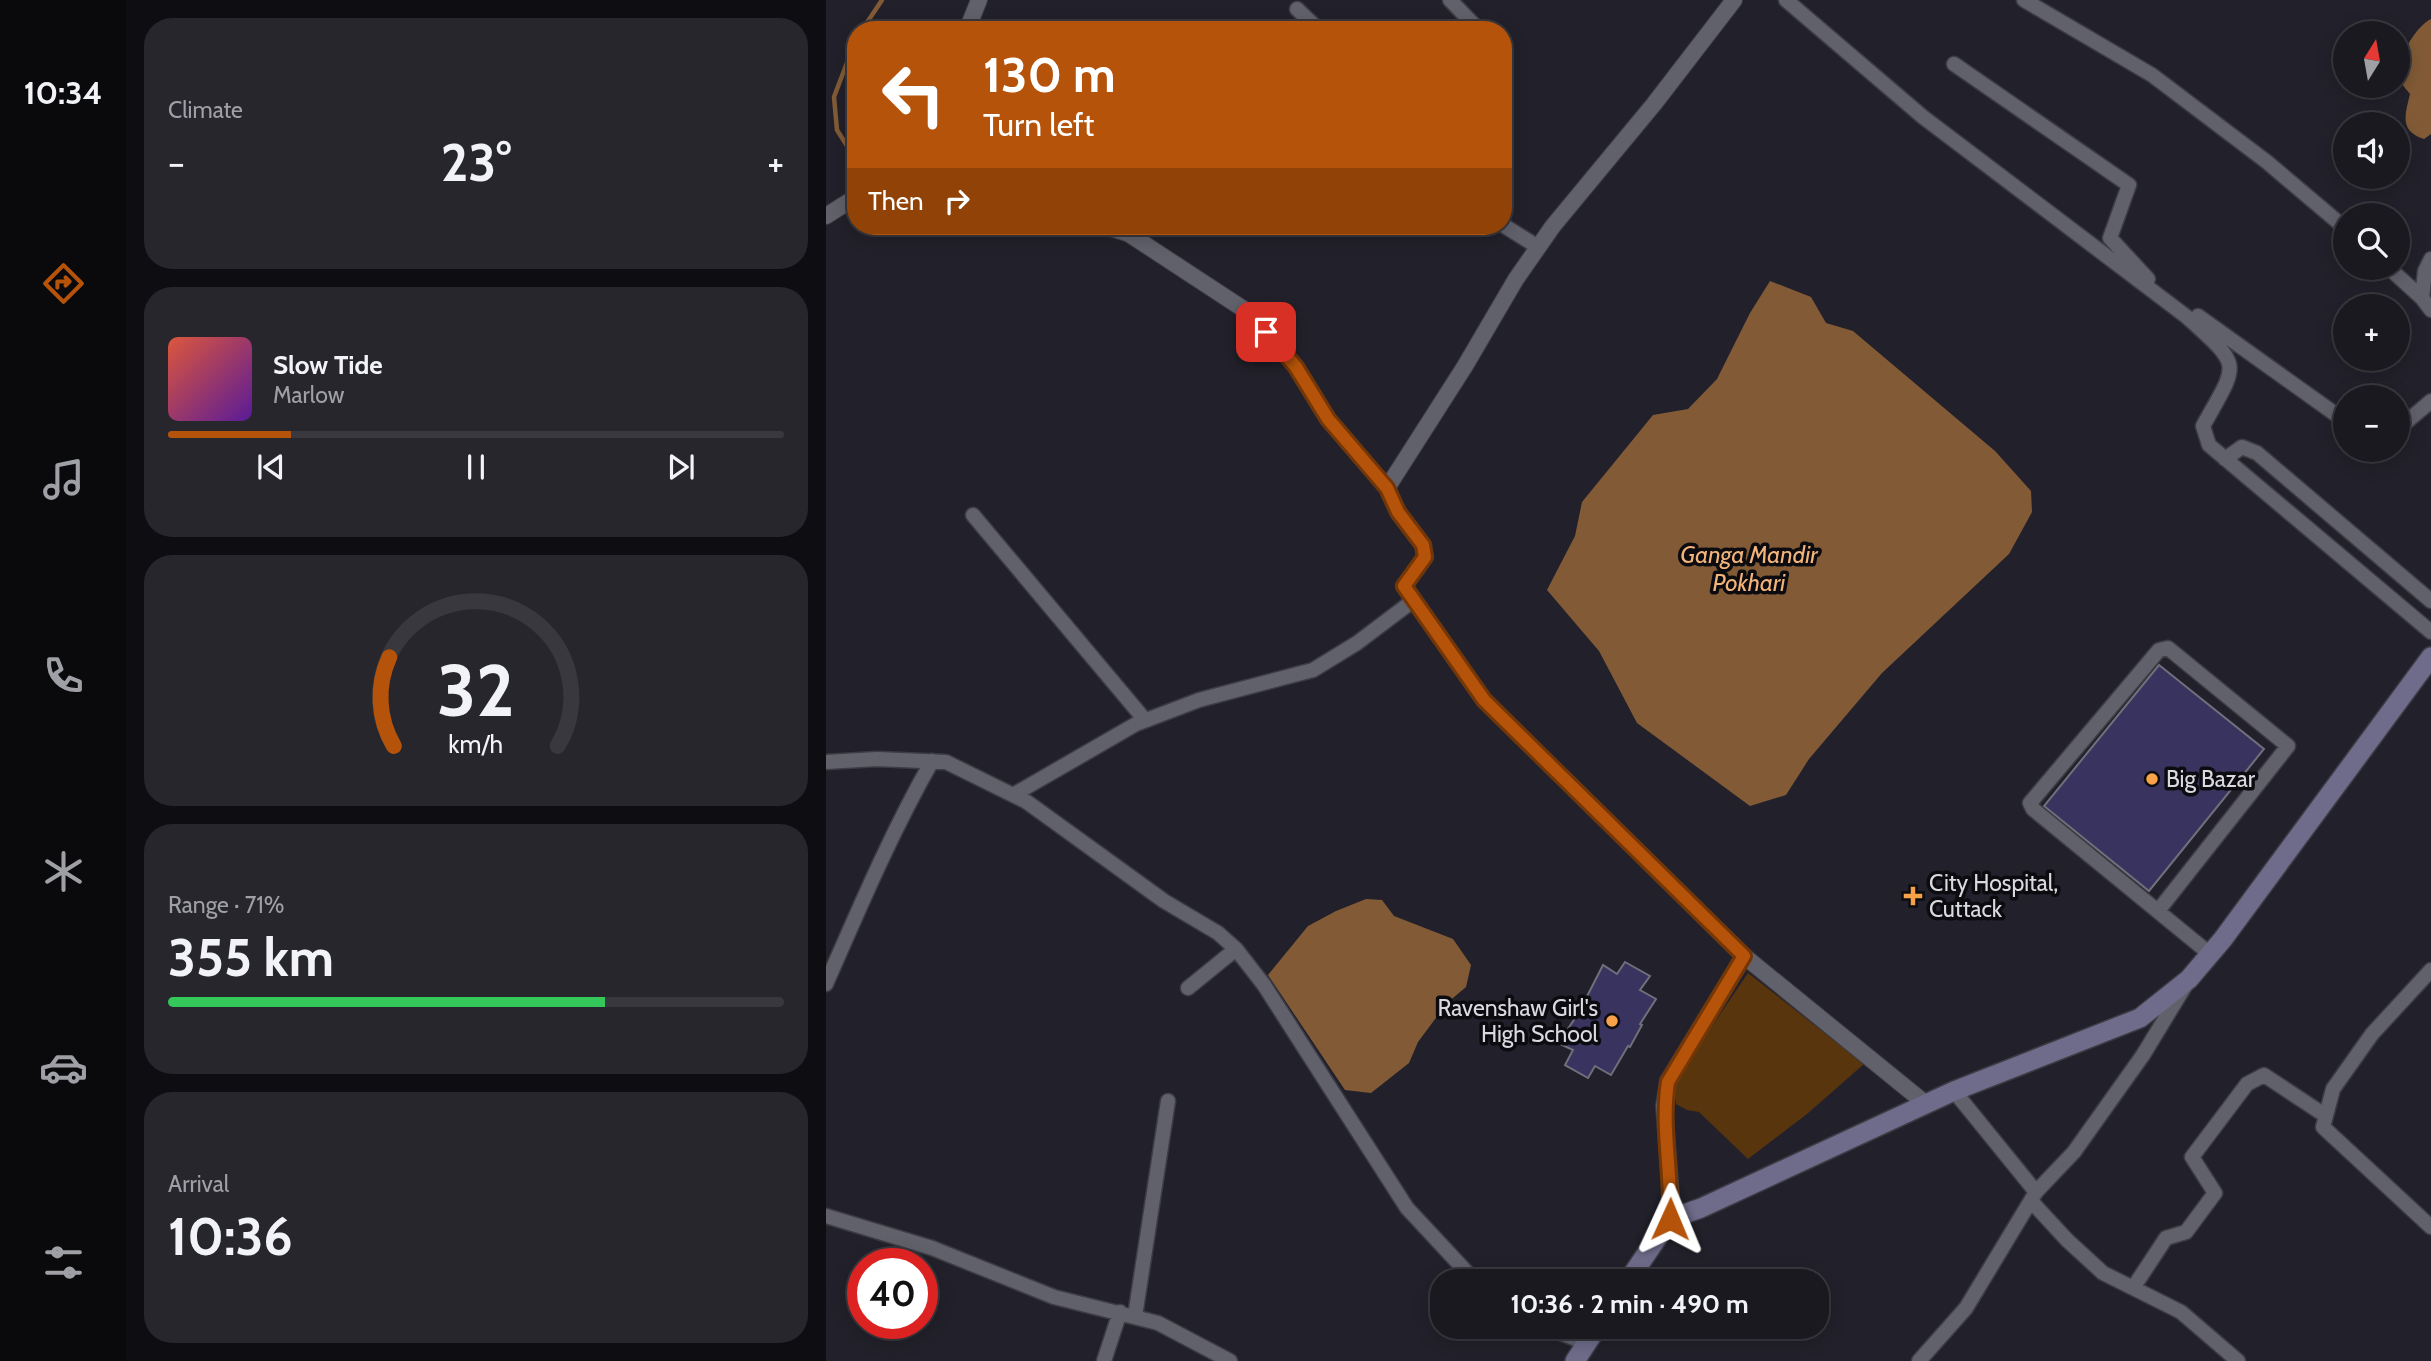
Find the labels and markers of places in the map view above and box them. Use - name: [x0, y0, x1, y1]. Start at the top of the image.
- pin: [1236, 302, 1296, 362]
- place label: Big Bazar: [2166, 765, 2256, 793]
- marker: Big Bazar: [2144, 771, 2160, 787]
- place label: City Hospital, Cuttack: [1929, 869, 2058, 923]
- marker: City Hospital, Cuttack: [1903, 886, 1923, 906]
- place label: Ravenshaw Girl's High School: [1437, 994, 1599, 1048]
- marker: Ravenshaw Girl's High School: [1604, 1013, 1620, 1029]

